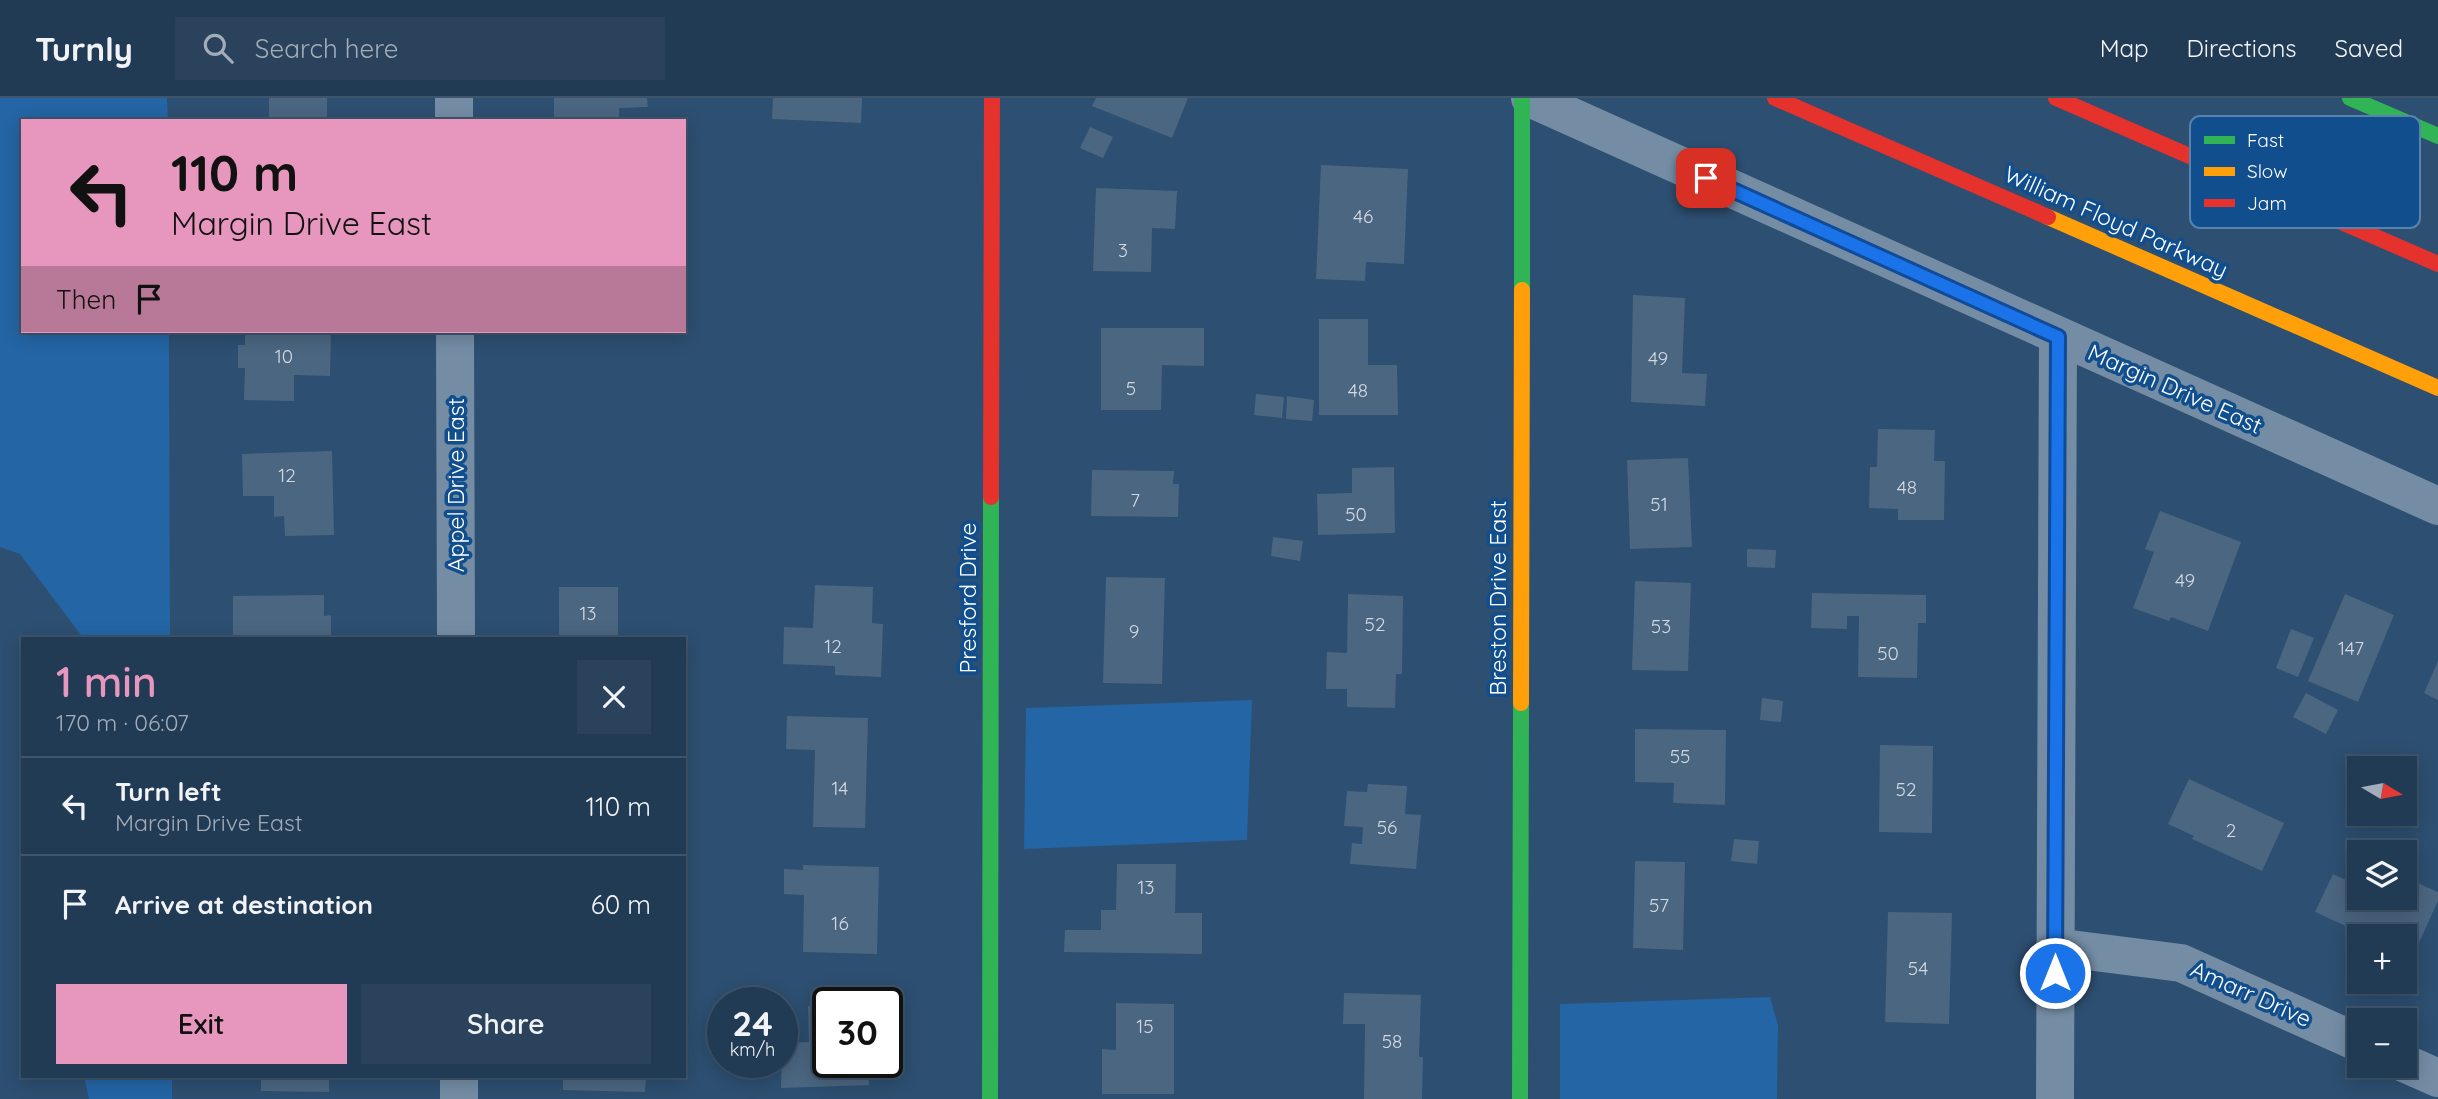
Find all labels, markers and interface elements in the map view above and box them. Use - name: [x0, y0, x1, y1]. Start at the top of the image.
- search box: [175, 17, 665, 80]
- text: Turnly: [35, 28, 133, 69]
- icon: search: [199, 29, 237, 67]
- text: Search here: [255, 32, 398, 65]
- text: Map: [2100, 33, 2149, 63]
- text: Directions: [2187, 33, 2297, 63]
- text: Saved: [2335, 33, 2403, 63]
- legend: [2190, 116, 2420, 228]
- text: Fast: [2247, 128, 2284, 152]
- text: 110 m: [171, 142, 298, 203]
- icon: left: [56, 147, 147, 238]
- pin: [1676, 148, 1736, 208]
- icon: arrive: [1687, 159, 1725, 197]
- street label: William Floyd Parkway: [2000, 159, 2233, 284]
- text: Slow: [2247, 159, 2288, 183]
- text: Jam: [2247, 191, 2287, 215]
- text: Margin Drive East: [171, 203, 432, 243]
- house number: 46: [1353, 204, 1373, 228]
- house number: 3: [1118, 238, 1128, 262]
- icon: arrive: [130, 280, 168, 318]
- text: Then: [56, 283, 116, 316]
- street label: Margin Drive East: [2084, 337, 2267, 440]
- house number: 10: [275, 344, 293, 368]
- house number: 49: [1648, 346, 1668, 370]
- house number: 5: [1126, 376, 1136, 400]
- house number: 48: [1348, 378, 1368, 402]
- street label: Appel Drive East: [441, 398, 470, 572]
- house number: 12: [278, 463, 296, 487]
- house number: 48: [1897, 475, 1917, 499]
- house number: 7: [1130, 488, 1140, 512]
- house number: 51: [1650, 492, 1668, 516]
- street label: Breston Drive East: [1483, 500, 1512, 696]
- house number: 50: [1345, 502, 1367, 526]
- street label: Presford Drive: [953, 522, 982, 674]
- house number: 49: [2175, 568, 2195, 592]
- house number: 13: [580, 601, 597, 625]
- house number: 52: [1365, 612, 1385, 636]
- house number: 53: [1651, 614, 1671, 638]
- house number: 9: [1129, 619, 1139, 643]
- house number: 12: [824, 634, 842, 658]
- house number: 147: [2338, 636, 2364, 660]
- house number: 50: [1877, 641, 1899, 665]
- text: 1 min: [56, 655, 157, 708]
- button: close: [577, 660, 651, 734]
- text: 170 m · 06:07: [56, 708, 189, 737]
- house number: 55: [1670, 744, 1690, 768]
- north arrow: [2347, 756, 2417, 826]
- map controls: [2347, 756, 2417, 1078]
- text: Turn left: [115, 775, 222, 808]
- house number: 14: [832, 776, 848, 800]
- house number: 52: [1896, 777, 1916, 801]
- icon: left: [56, 787, 94, 825]
- text: 110 m: [585, 790, 651, 823]
- text: Margin Drive East: [115, 808, 303, 837]
- house number: 56: [1377, 815, 1397, 839]
- house number: 2: [2226, 818, 2236, 842]
- button: layers: [2347, 840, 2417, 910]
- house number: 13: [1138, 875, 1155, 899]
- icon: arrive: [56, 885, 94, 923]
- text: Arrive at destination: [115, 888, 373, 921]
- text: 60 m: [591, 888, 651, 921]
- house number: 57: [1649, 893, 1669, 917]
- house number: 16: [831, 911, 849, 935]
- button: +: [2347, 924, 2417, 994]
- position arrow: [2018, 936, 2092, 1010]
- street label: Amarr Drive: [2186, 954, 2316, 1033]
- house number: 54: [1908, 956, 1928, 980]
- button: Exit: [56, 984, 347, 1064]
- button: Share: [361, 984, 651, 1064]
- speed limit sign: 30: [812, 987, 903, 1078]
- text: 24: [732, 1001, 773, 1045]
- button: −: [2347, 1008, 2417, 1078]
- house number: 15: [1136, 1014, 1154, 1038]
- house number: 58: [1382, 1029, 1402, 1053]
- text: km/h: [730, 1038, 775, 1061]

